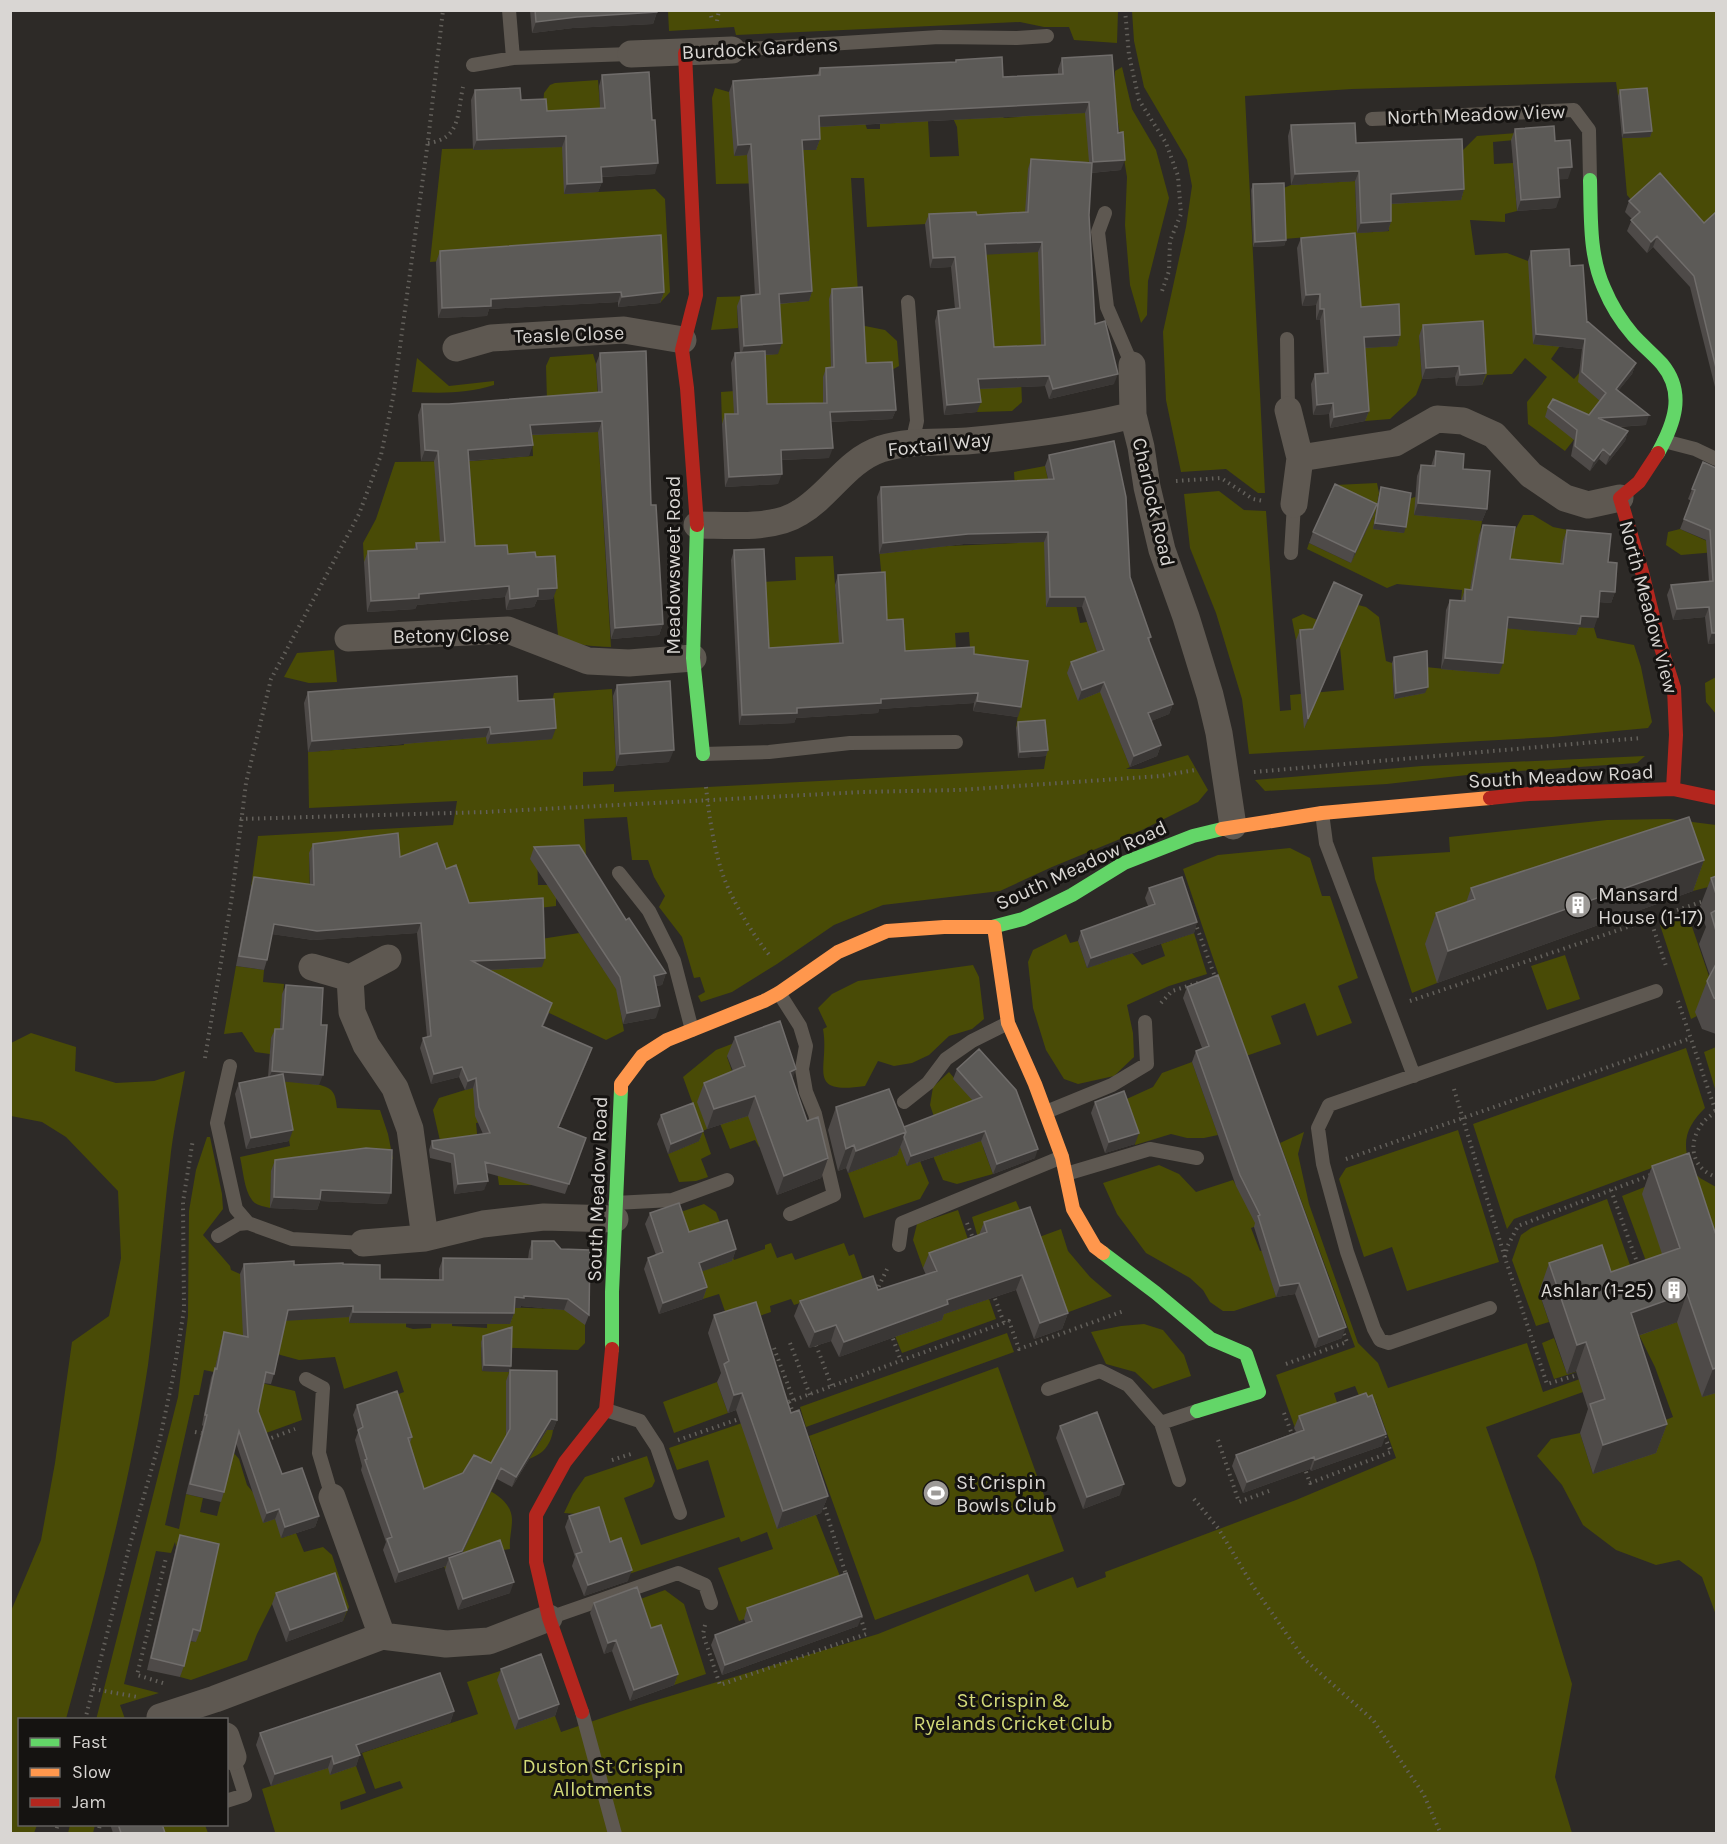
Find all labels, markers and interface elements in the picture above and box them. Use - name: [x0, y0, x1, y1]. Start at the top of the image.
- street label: Burdock Gardens: [681, 33, 839, 64]
- street label: North Meadow View: [1386, 100, 1566, 129]
- street label: Teasle Close: [513, 321, 625, 348]
- street label: Foxtail Way: [886, 428, 992, 461]
- street label: Charlock Road: [1128, 435, 1180, 569]
- street label: Meadowsweet Road: [662, 475, 685, 655]
- street label: North Meadow View: [1614, 518, 1683, 697]
- street label: Betony Close: [392, 623, 510, 648]
- street label: South Meadow Road: [1468, 760, 1654, 793]
- street label: South Meadow Road: [992, 816, 1170, 915]
- place label: Mansard House (1-17): [1598, 883, 1704, 929]
- building icon: Mansard House (1-17): [1563, 890, 1593, 920]
- street label: South Meadow Road: [583, 1096, 612, 1282]
- building icon: Ashlar (1-25): [1659, 1275, 1689, 1305]
- place label: Ashlar (1-25): [1541, 1279, 1654, 1302]
- place label: St Crispin Bowls Club: [956, 1471, 1057, 1517]
- sports icon: St Crispin Bowls Club: [921, 1478, 951, 1508]
- park label: St Crispin & Ryelands Cricket Club: [913, 1689, 1113, 1735]
- legend: [18, 1718, 228, 1826]
- text: Fast: [72, 1731, 107, 1753]
- park label: Duston St Crispin Allotments: [522, 1755, 684, 1801]
- text: Slow: [72, 1761, 111, 1783]
- text: Jam: [72, 1791, 106, 1813]

